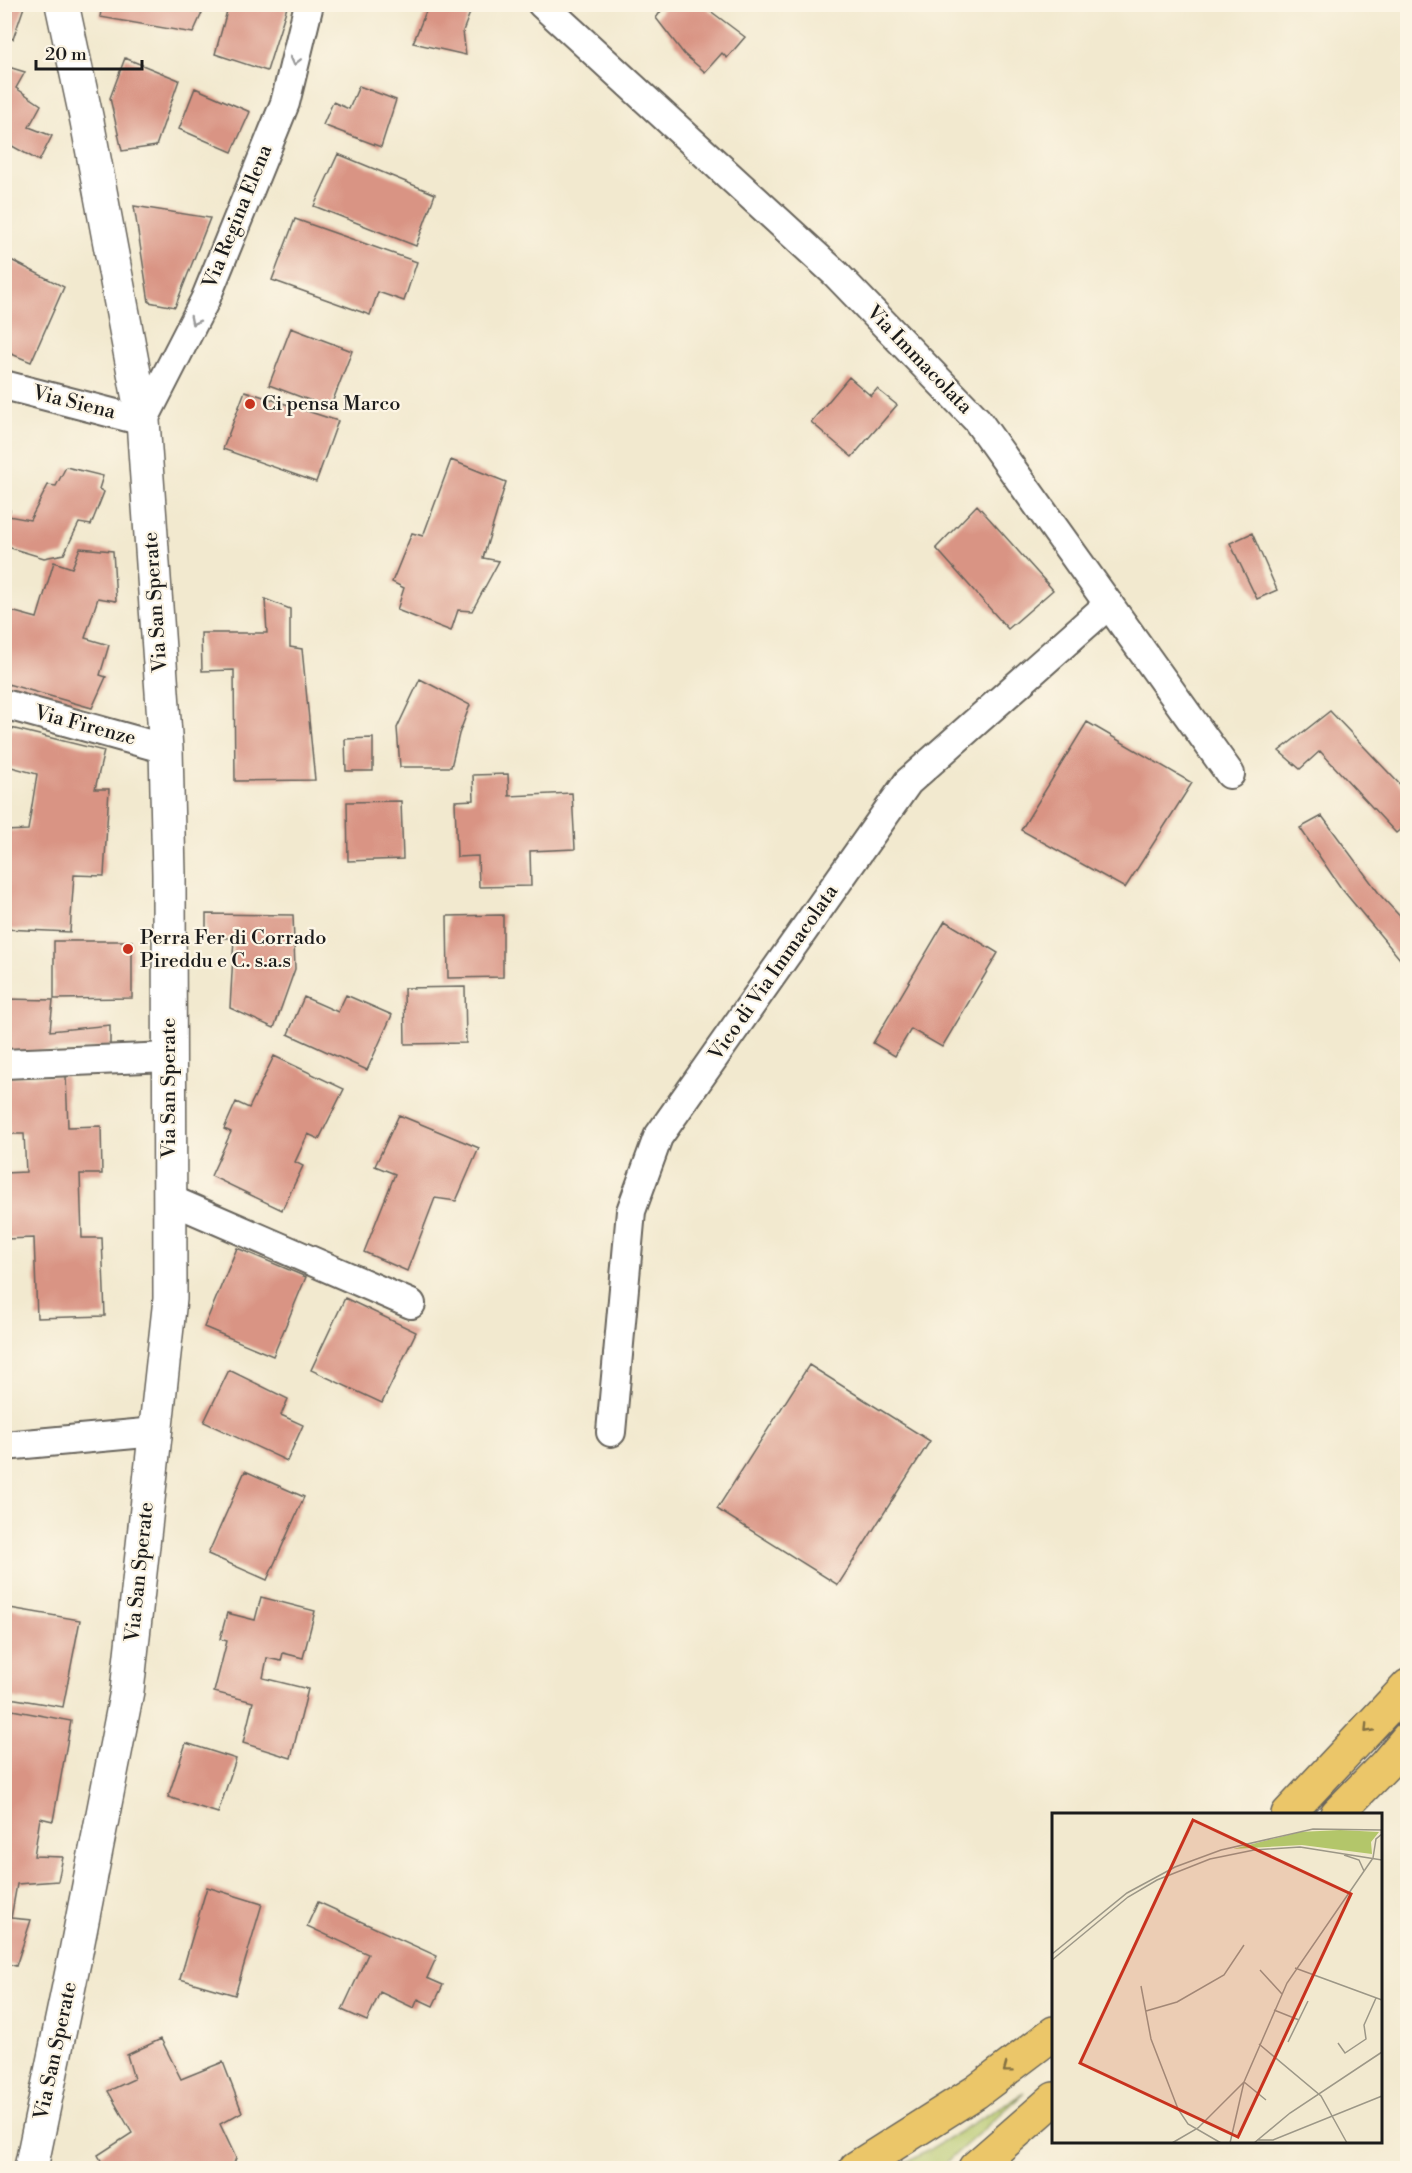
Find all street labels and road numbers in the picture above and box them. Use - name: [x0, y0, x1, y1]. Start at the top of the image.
- street label: Via Regina Elena: [197, 141, 279, 293]
- street label: Via Immacolata: [860, 300, 978, 420]
- street label: Via Siena: [29, 380, 119, 426]
- street label: Via San Sperate: [139, 531, 173, 674]
- street label: Via Firenze: [31, 700, 138, 751]
- street label: Vico di Via Immacolata: [703, 880, 845, 1067]
- street label: Via San Sperate: [157, 1018, 182, 1159]
- street label: Via San Sperate: [120, 1501, 160, 1644]
- street label: Via San Sperate: [29, 1980, 83, 2123]

